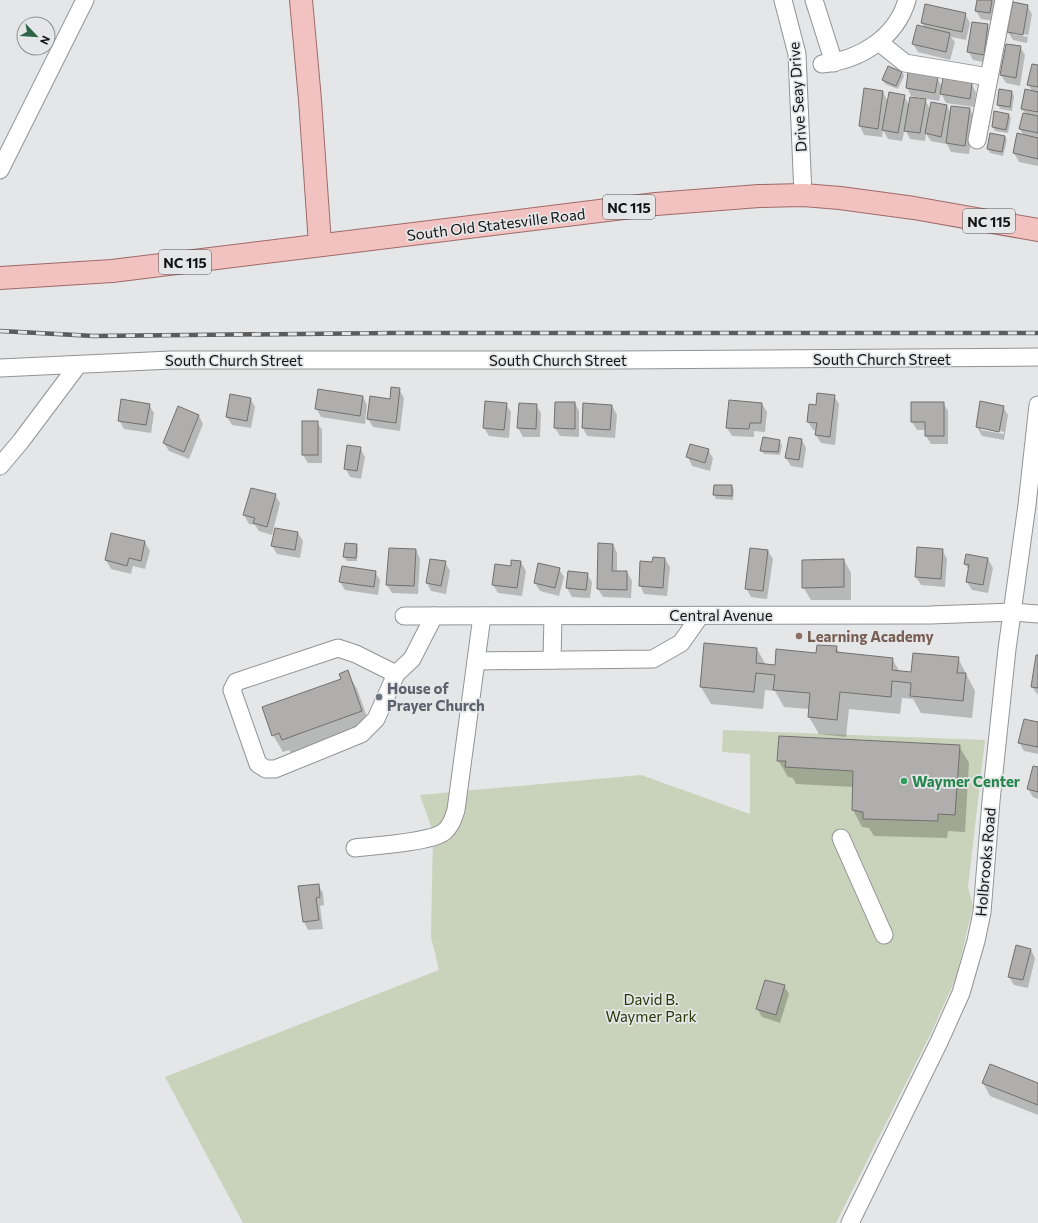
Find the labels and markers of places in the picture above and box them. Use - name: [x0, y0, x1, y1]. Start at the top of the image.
- place label: Learning Academy: [807, 627, 934, 645]
- marker: Learning Academy: [794, 631, 804, 641]
- place label: House of Prayer Church: [387, 679, 485, 714]
- marker: House of Prayer Church: [374, 692, 384, 702]
- place label: Waymer Center: [912, 772, 1020, 790]
- marker: Waymer Center: [899, 776, 909, 786]

